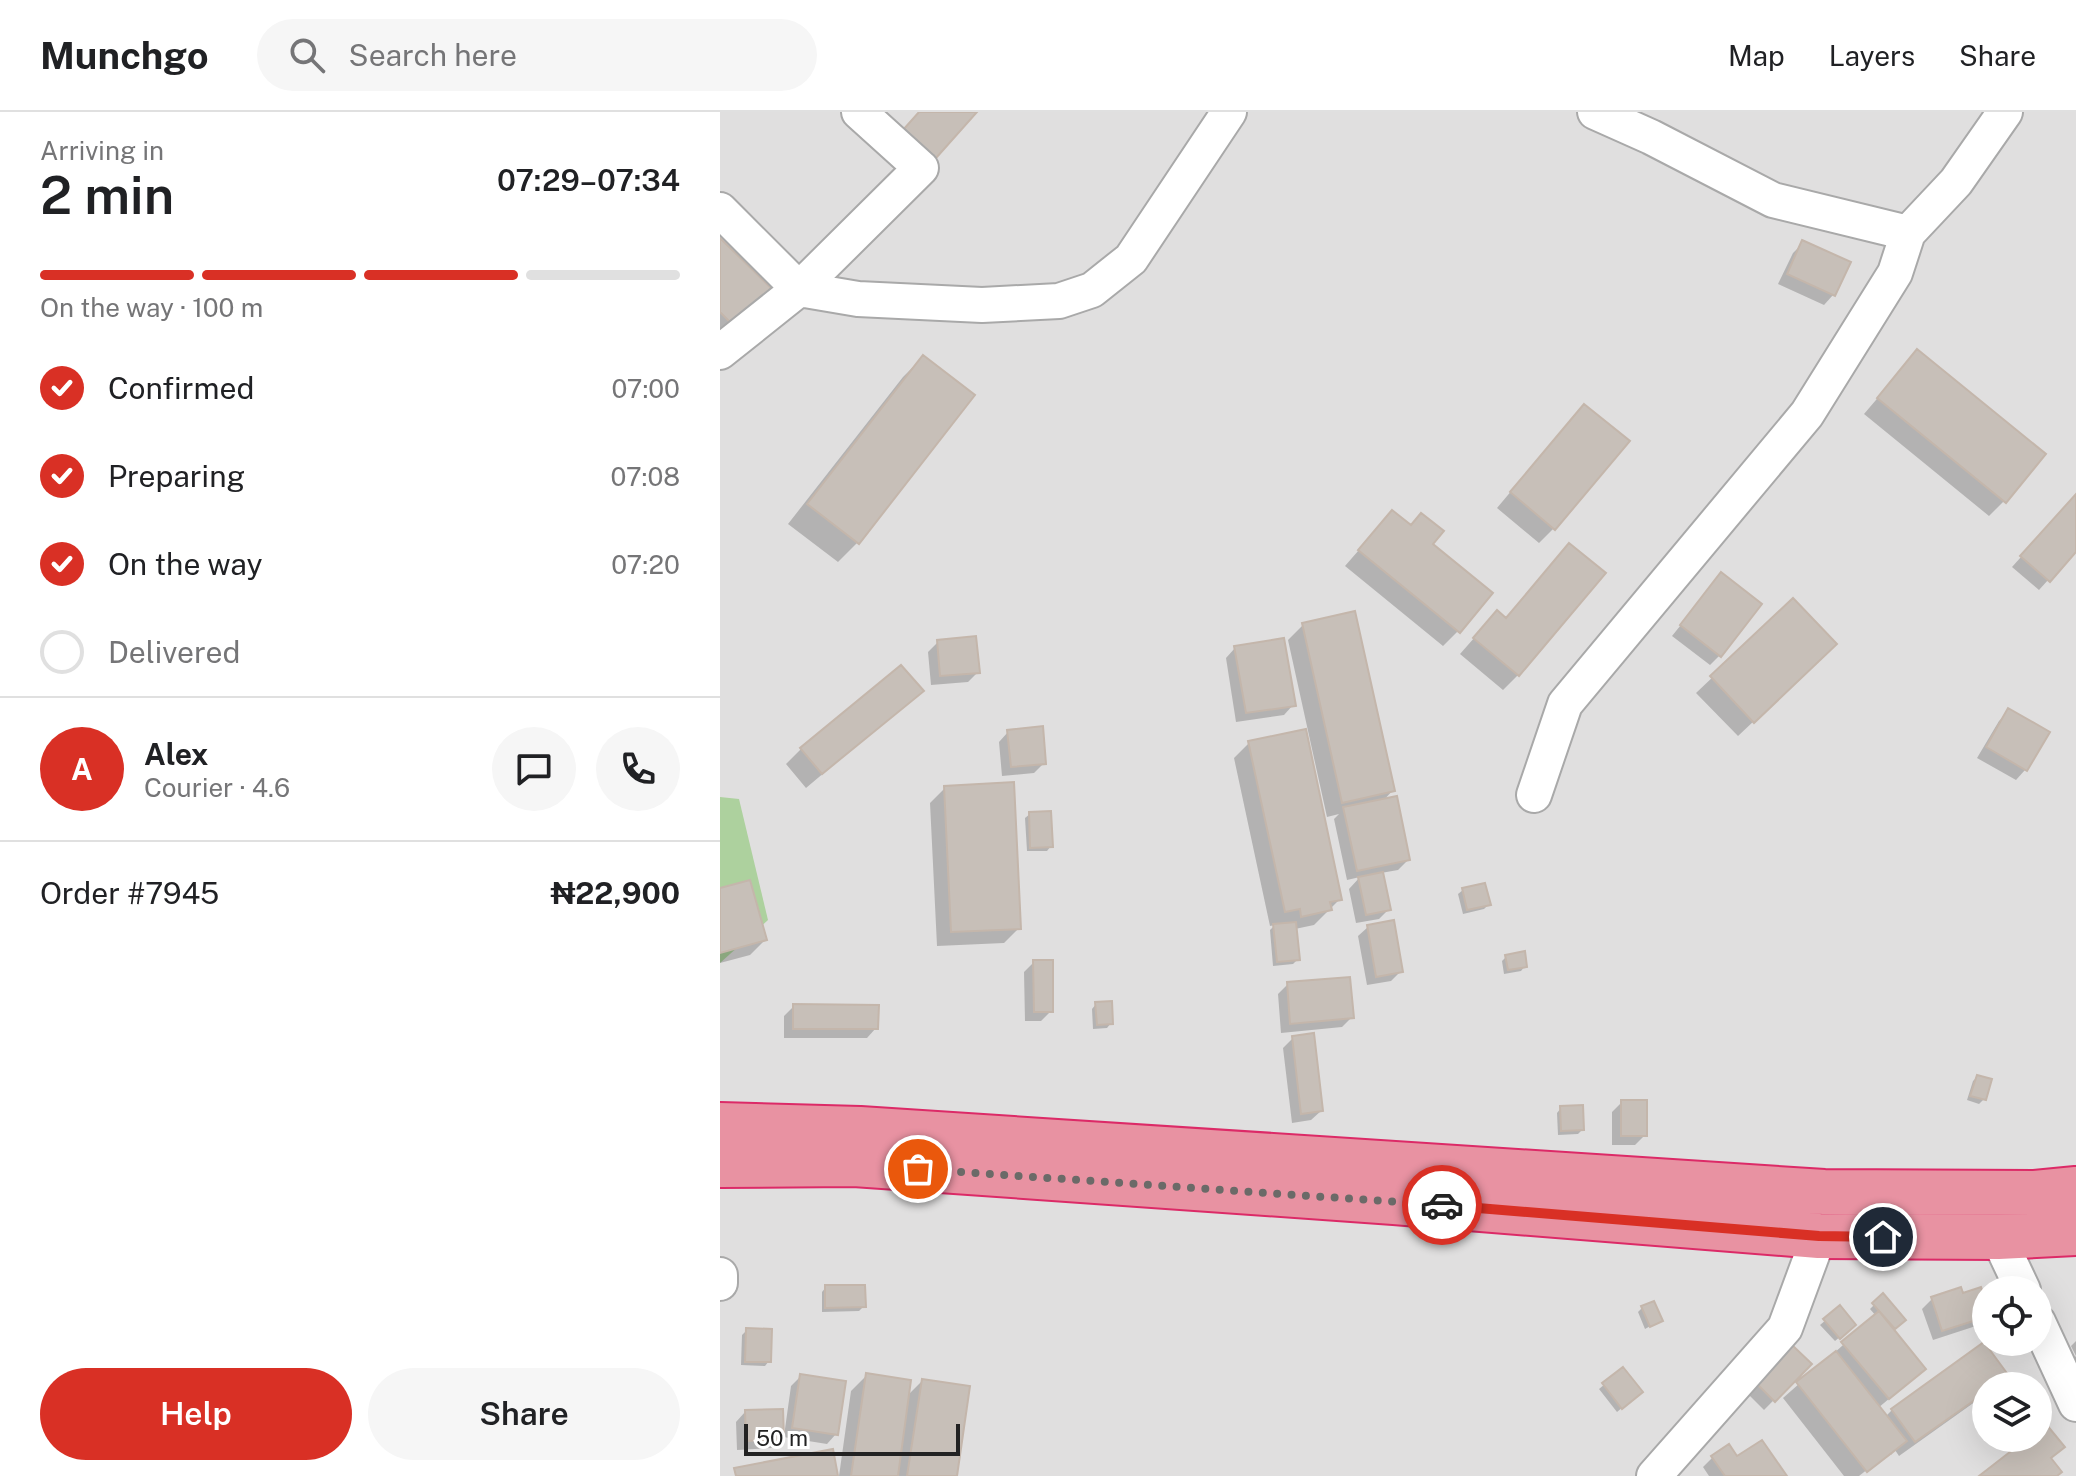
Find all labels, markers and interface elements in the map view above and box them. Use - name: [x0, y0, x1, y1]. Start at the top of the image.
- search box: [257, 19, 817, 91]
- text: Munchgo: [40, 33, 209, 78]
- icon: search: [285, 33, 329, 77]
- text: Search here: [349, 37, 517, 73]
- text: Map: [1728, 39, 1785, 72]
- text: Layers: [1829, 39, 1915, 72]
- text: Share: [1959, 39, 2036, 72]
- text: Arriving in: [40, 135, 164, 166]
- text: 07:29–07:34: [497, 162, 680, 198]
- text: 2 min: [40, 165, 174, 226]
- text: On the way · 100 m: [40, 292, 263, 323]
- icon: check: [40, 366, 84, 410]
- text: Confirmed: [108, 370, 254, 406]
- text: 07:00: [611, 373, 680, 404]
- icon: check: [40, 454, 84, 498]
- text: Preparing: [108, 458, 245, 494]
- text: 07:08: [611, 461, 680, 492]
- icon: check: [40, 542, 84, 586]
- text: On the way: [108, 546, 262, 582]
- text: 07:20: [611, 549, 680, 580]
- text: Delivered: [108, 634, 240, 670]
- button: chat: [492, 727, 576, 811]
- button: phone: [596, 727, 680, 811]
- text: Alex: [144, 736, 208, 772]
- text: A: [71, 751, 93, 787]
- text: Courier · 4.6: [144, 772, 290, 803]
- text: Order #7945: [40, 875, 219, 911]
- text: ₦22,900: [550, 875, 680, 911]
- pin: [884, 1135, 952, 1203]
- icon: bag: [896, 1147, 940, 1191]
- courier: [1402, 1165, 1482, 1245]
- icon: car: [1420, 1183, 1464, 1227]
- pin: [1849, 1203, 1917, 1271]
- icon: home: [1861, 1215, 1905, 1259]
- map controls: [1972, 1276, 2052, 1452]
- button: locate: [1972, 1276, 2052, 1356]
- button: Help: [40, 1368, 352, 1460]
- button: Share: [368, 1368, 680, 1460]
- button: layers: [1972, 1372, 2052, 1452]
- scale bar: [744, 1420, 960, 1456]
- text: 50 m: [756, 1425, 808, 1451]

